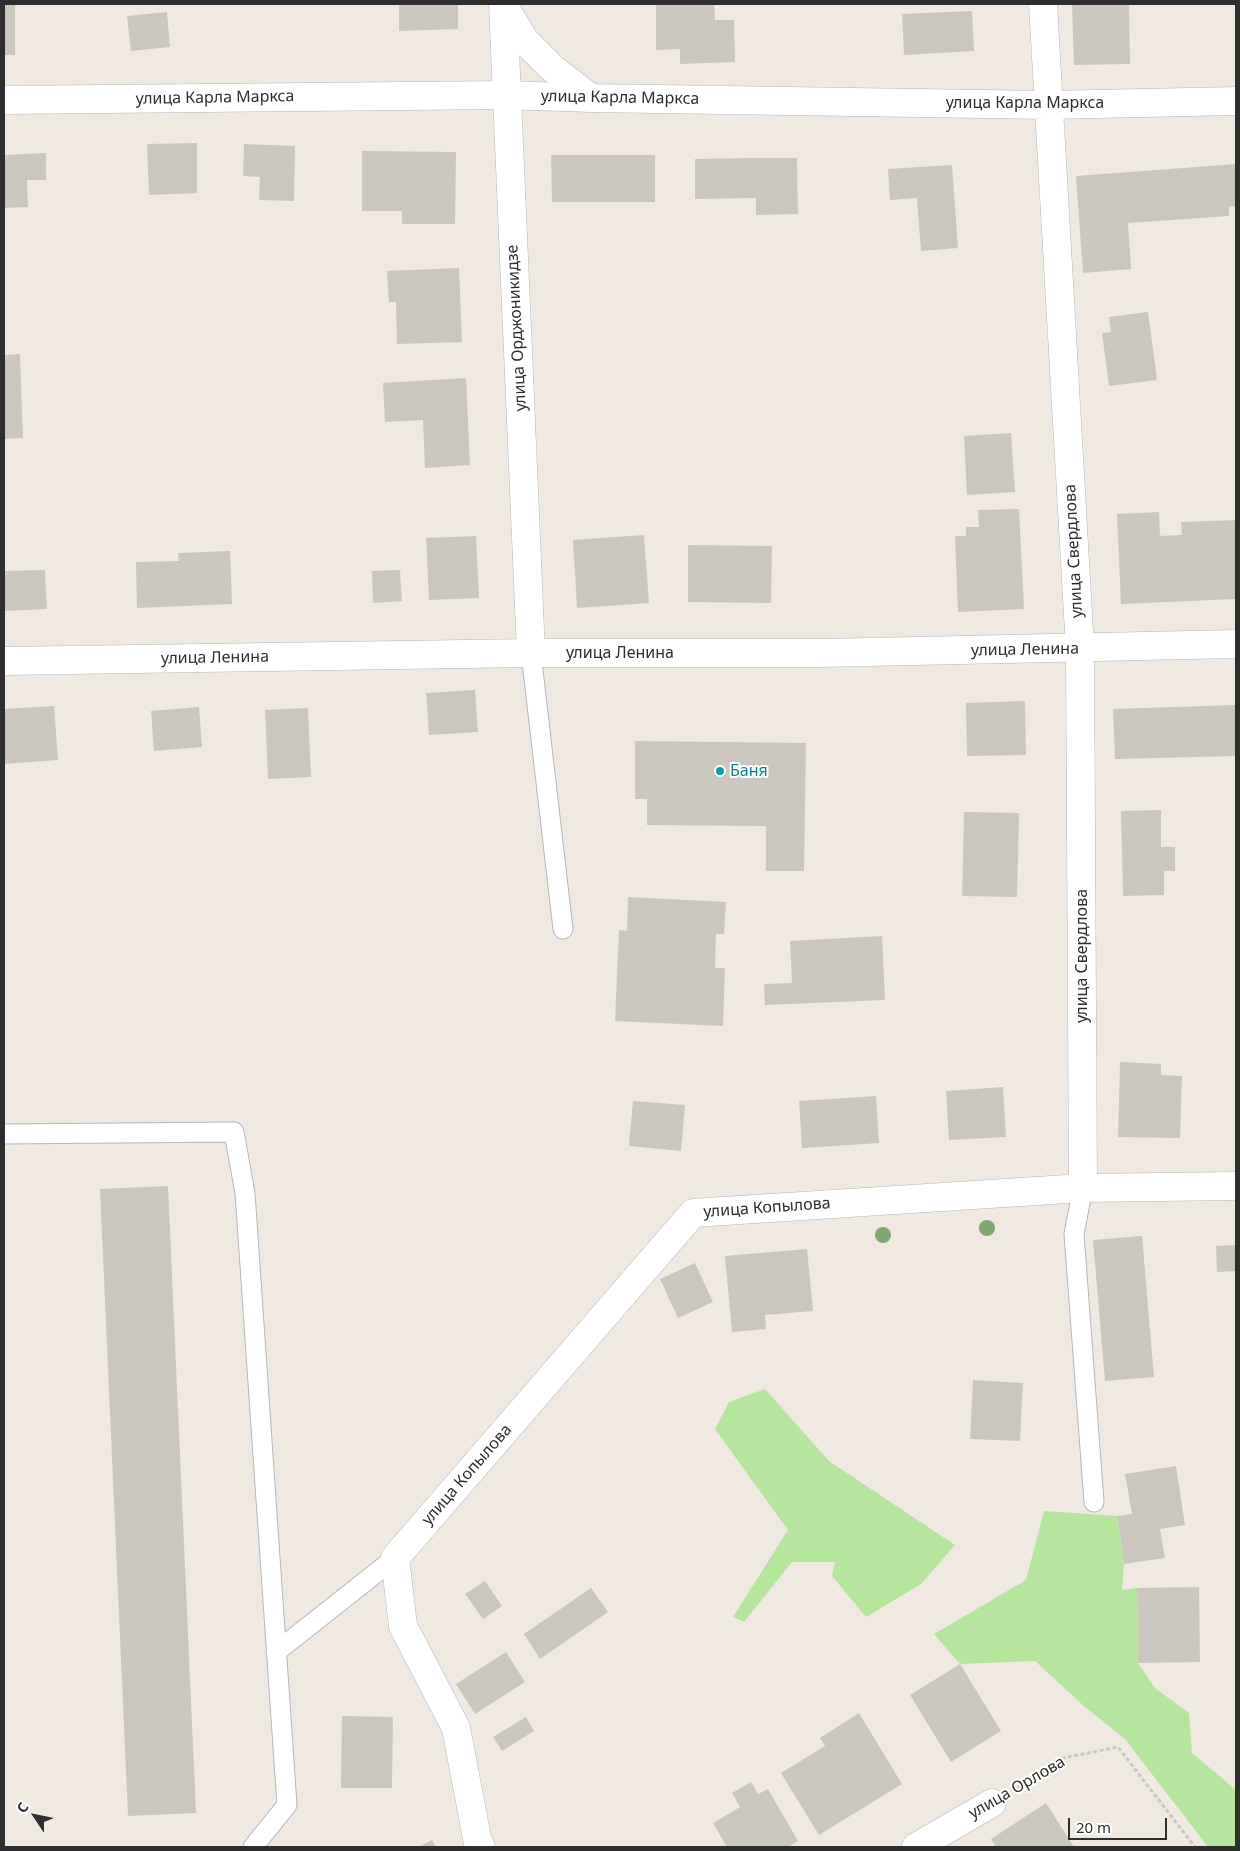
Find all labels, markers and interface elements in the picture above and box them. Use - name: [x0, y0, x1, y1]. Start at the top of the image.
- street label: улица Карла Маркса: [136, 87, 294, 109]
- street label: улица Карла Маркса: [541, 87, 699, 109]
- street label: улица Карла Маркса: [946, 93, 1104, 113]
- street label: улица Орджоникидзе: [503, 244, 531, 412]
- street label: улица Свердлова: [1061, 484, 1087, 618]
- street label: улица Ленина: [971, 639, 1079, 661]
- street label: улица Ленина: [566, 643, 674, 663]
- street label: улица Ленина: [161, 647, 269, 669]
- place label: Баня: [730, 761, 768, 781]
- marker: Баня: [714, 765, 726, 777]
- street label: улица Свердлова: [1072, 889, 1092, 1023]
- street label: улица Копылова: [703, 1194, 831, 1222]
- street label: улица Копылова: [418, 1421, 516, 1529]
- street label: улица Орлова: [965, 1753, 1069, 1823]
- north arrow: [10, 1791, 60, 1841]
- text: С: [12, 1798, 33, 1816]
- scale bar: [1070, 1808, 1169, 1840]
- text: 20 m: [1076, 1817, 1111, 1837]

